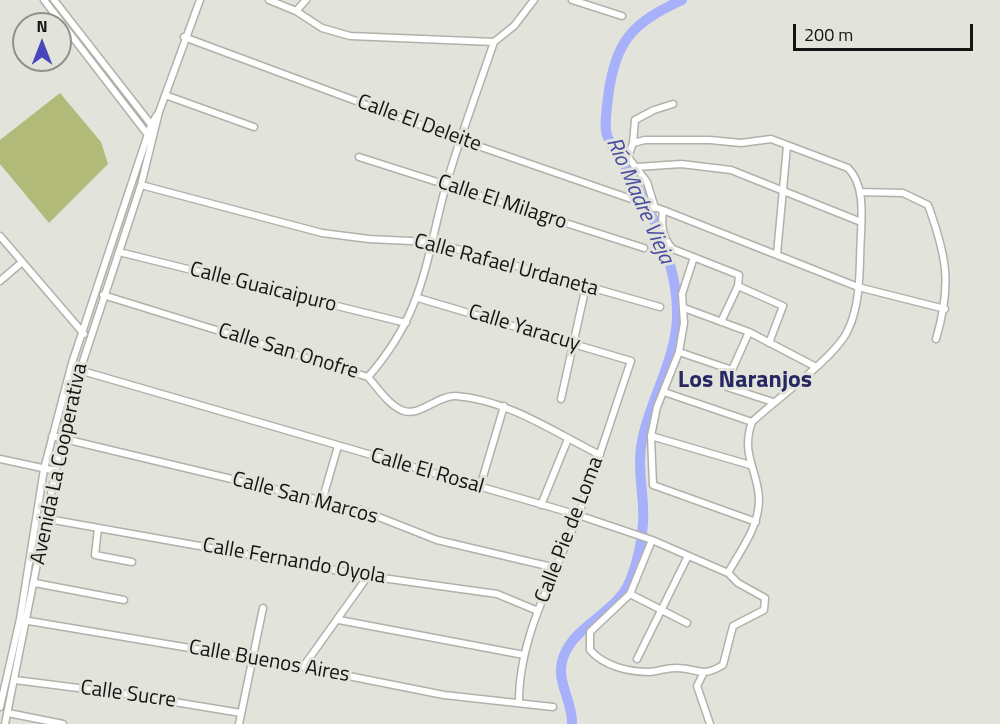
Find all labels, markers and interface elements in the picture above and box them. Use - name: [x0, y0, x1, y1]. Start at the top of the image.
- north arrow: [12, 12, 72, 72]
- scale bar: [796, 12, 976, 50]
- text: N: [36, 14, 48, 38]
- text: 200 m: [804, 21, 853, 48]
- street label: Calle El Deleite: [354, 90, 484, 158]
- water label: Río Madre Vieja: [599, 134, 679, 268]
- street label: Calle El Milagro: [434, 170, 570, 236]
- street label: Calle Rafael Urdaneta: [411, 229, 601, 303]
- street label: Calle Guaicaipuro: [187, 258, 339, 318]
- street label: Calle Yaracuy: [465, 300, 583, 358]
- street label: Calle San Onofre: [215, 319, 361, 385]
- street label: Avenida La Cooperativa: [26, 361, 94, 567]
- district label: Los Naranjos: [678, 367, 812, 395]
- street label: Calle El Rosal: [367, 444, 487, 500]
- street label: Calle Pie de Loma: [531, 453, 609, 607]
- street label: Calle San Marcos: [229, 467, 381, 531]
- street label: Calle Fernando Oyola: [200, 533, 388, 591]
- street label: Calle Buenos Aires: [187, 635, 351, 689]
- street label: Calle Sucre: [79, 676, 177, 714]

